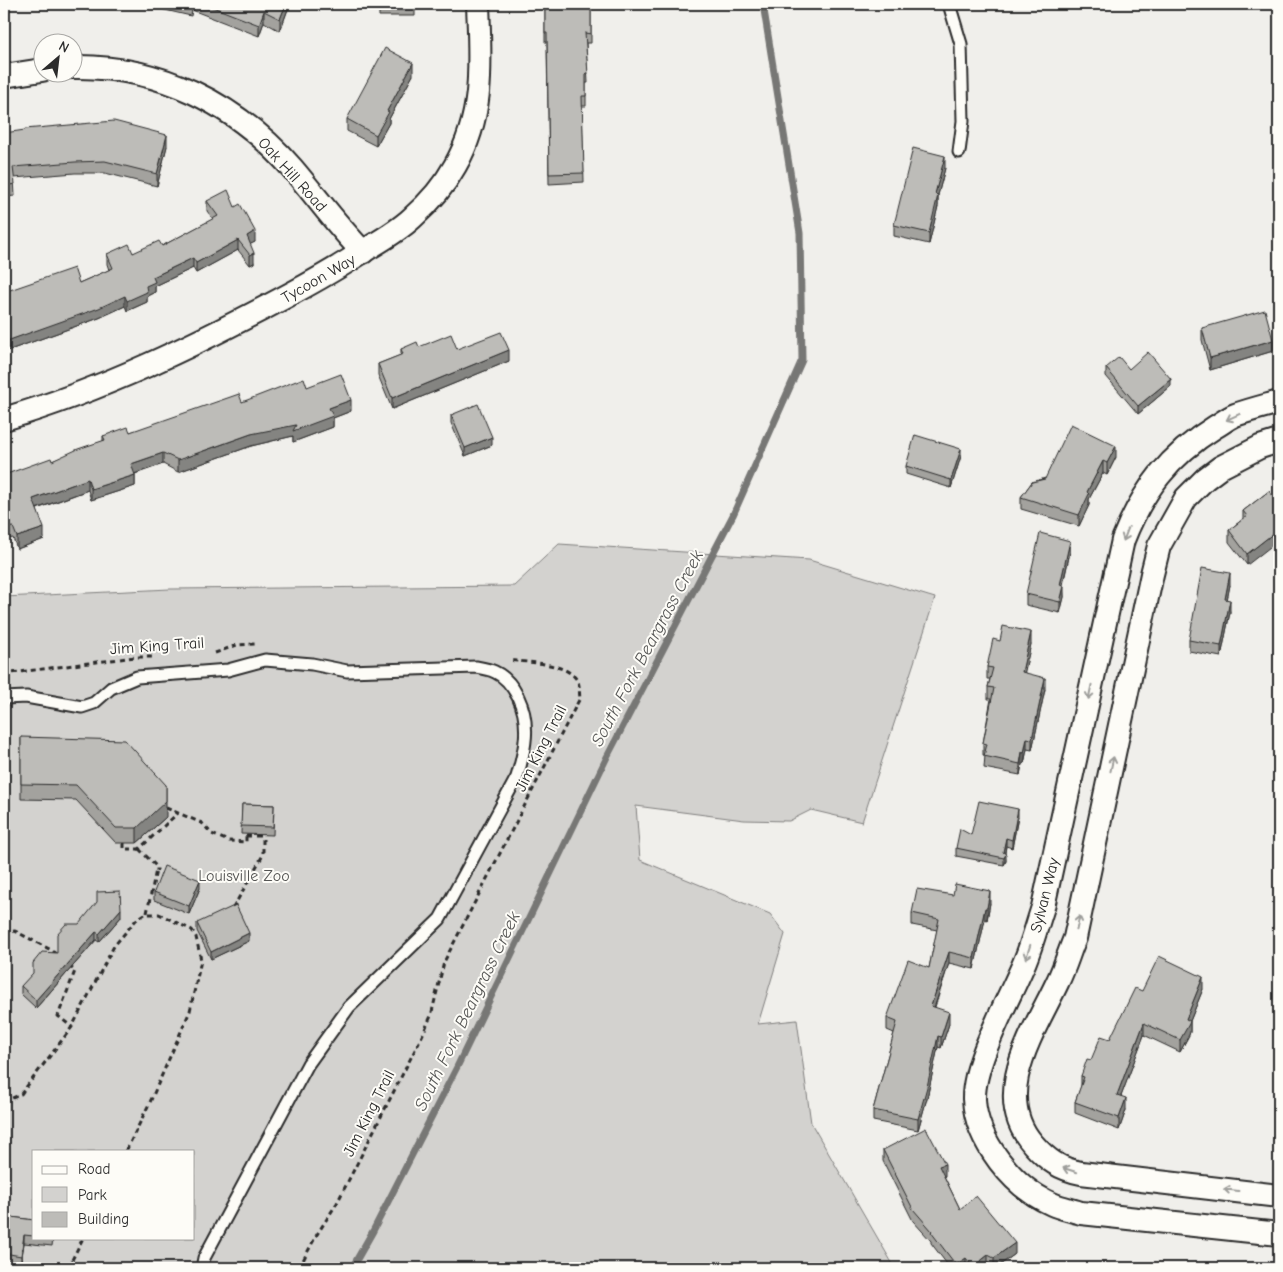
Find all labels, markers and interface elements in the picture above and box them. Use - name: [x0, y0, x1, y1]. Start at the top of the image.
- north arrow: [32, 32, 82, 82]
- text: N: [56, 37, 72, 57]
- street label: Oak Hill Road: [254, 134, 330, 216]
- street label: Tycoon Way: [278, 250, 359, 307]
- one-way arrow: [1226, 413, 1241, 422]
- one-way arrow: [1121, 525, 1130, 541]
- water label: South Fork Beargrass Creek: [587, 547, 708, 750]
- street label: Jim King Trail: [109, 634, 205, 658]
- one-way arrow: [1085, 684, 1094, 700]
- street label: Jim King Trail: [511, 702, 570, 795]
- one-way arrow: [1108, 756, 1117, 772]
- street label: Sylvan Way: [1027, 855, 1063, 935]
- park label: Louisville Zoo: [198, 867, 290, 885]
- water label: South Fork Beargrass Creek: [410, 908, 525, 1114]
- one-way arrow: [1074, 915, 1083, 931]
- one-way arrow: [1023, 944, 1032, 959]
- street label: Jim King Trail: [339, 1067, 398, 1160]
- legend: [32, 1150, 195, 1240]
- text: Road: [78, 1160, 110, 1178]
- one-way arrow: [1062, 1165, 1078, 1175]
- one-way arrow: [1223, 1185, 1239, 1195]
- text: Park: [78, 1186, 107, 1204]
- text: Building: [78, 1210, 129, 1228]

